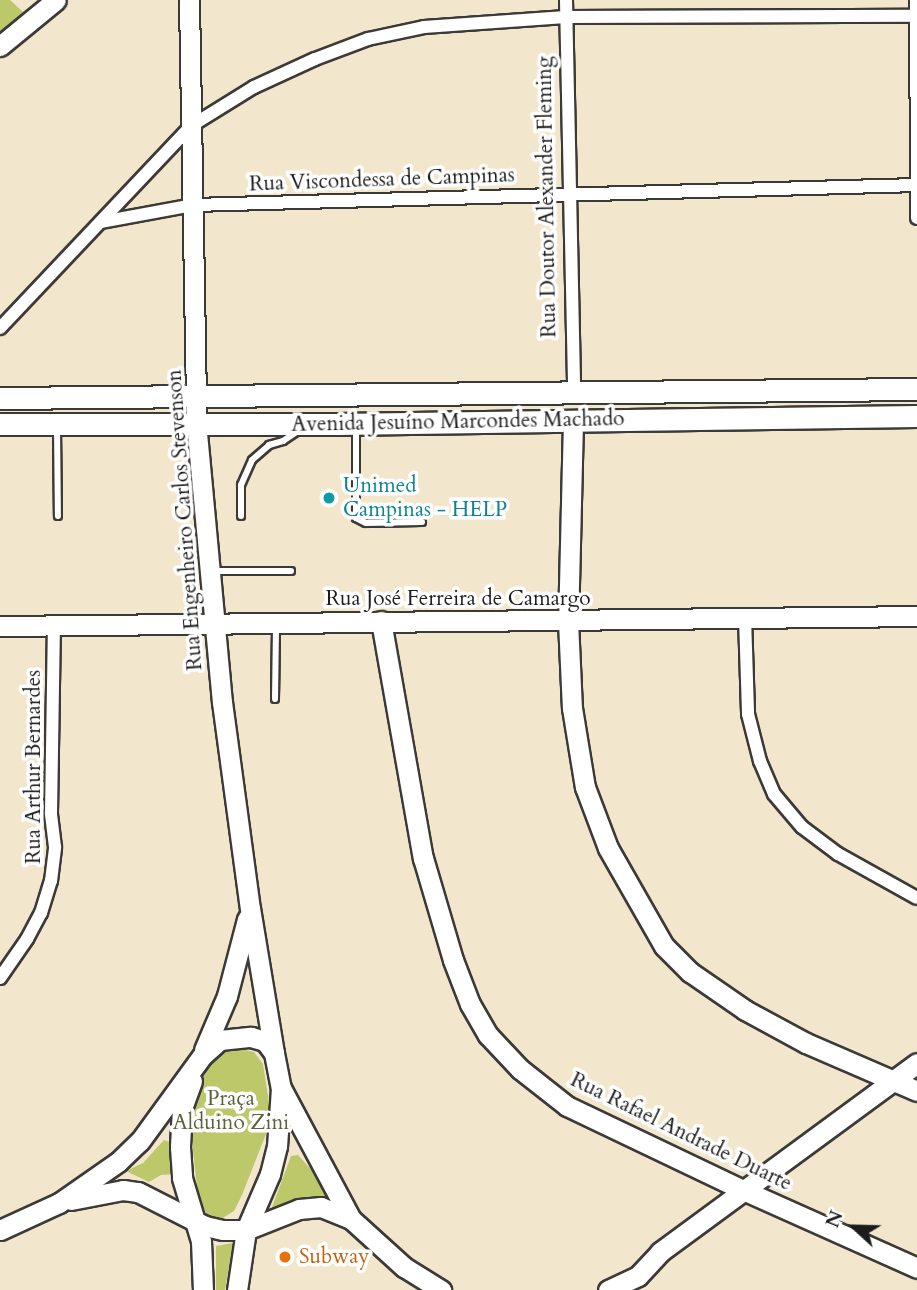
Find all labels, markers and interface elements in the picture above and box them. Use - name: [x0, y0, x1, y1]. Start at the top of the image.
- street label: Rua Doutor Alexander Fleming: [532, 56, 562, 338]
- street label: Rua Viscondessa de Campinas: [249, 163, 515, 197]
- street label: Rua Engenheiro Carlos Stevenson: [162, 369, 208, 671]
- street label: Avenida Jesuíno Marcondes Machado: [291, 406, 625, 438]
- place label: Unimed Campinas - HELP: [343, 473, 507, 523]
- marker: Unimed Campinas - HELP: [321, 490, 337, 506]
- street label: Rua José Ferreira de Camargo: [325, 586, 591, 612]
- street label: Rua Arthur Bernardes: [21, 670, 47, 864]
- street label: Rua Rafael Andrade Duarte: [566, 1067, 796, 1197]
- park label: Praça Alduino Zini: [173, 1086, 289, 1136]
- north arrow: [819, 1192, 889, 1262]
- text: N: [819, 1207, 850, 1232]
- place label: Subway: [299, 1244, 369, 1270]
- marker: Subway: [277, 1249, 293, 1265]

